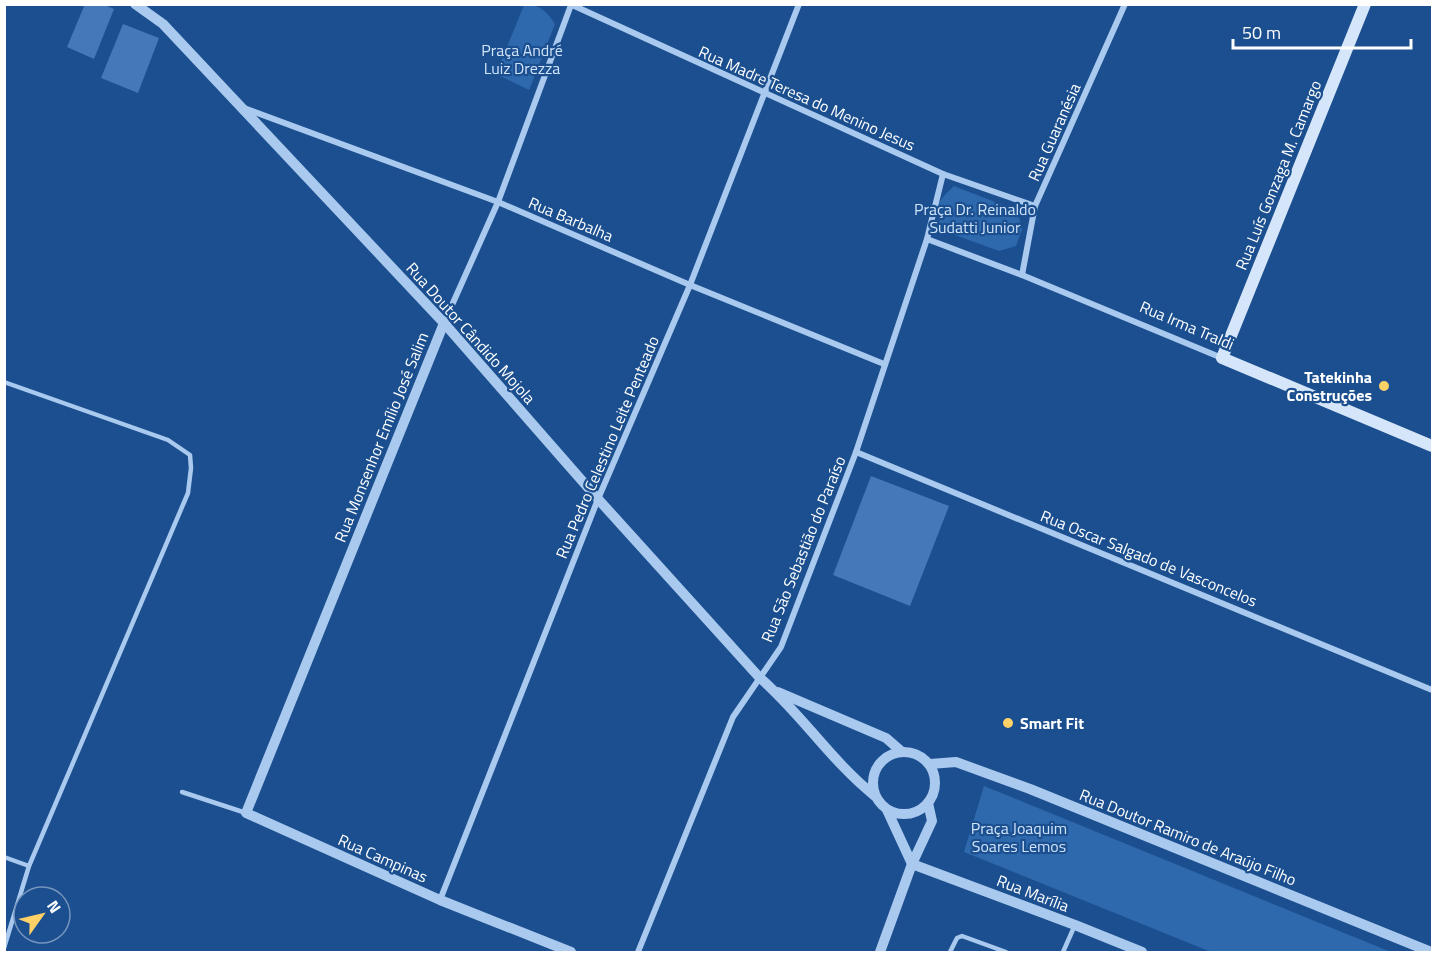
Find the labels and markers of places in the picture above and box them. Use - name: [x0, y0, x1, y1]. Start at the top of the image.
- place label: Tatekinha Construções: [1287, 365, 1372, 407]
- marker: Tatekinha Construções: [1377, 379, 1391, 393]
- place label: Smart Fit: [1020, 711, 1084, 735]
- marker: Smart Fit: [1001, 716, 1015, 730]

